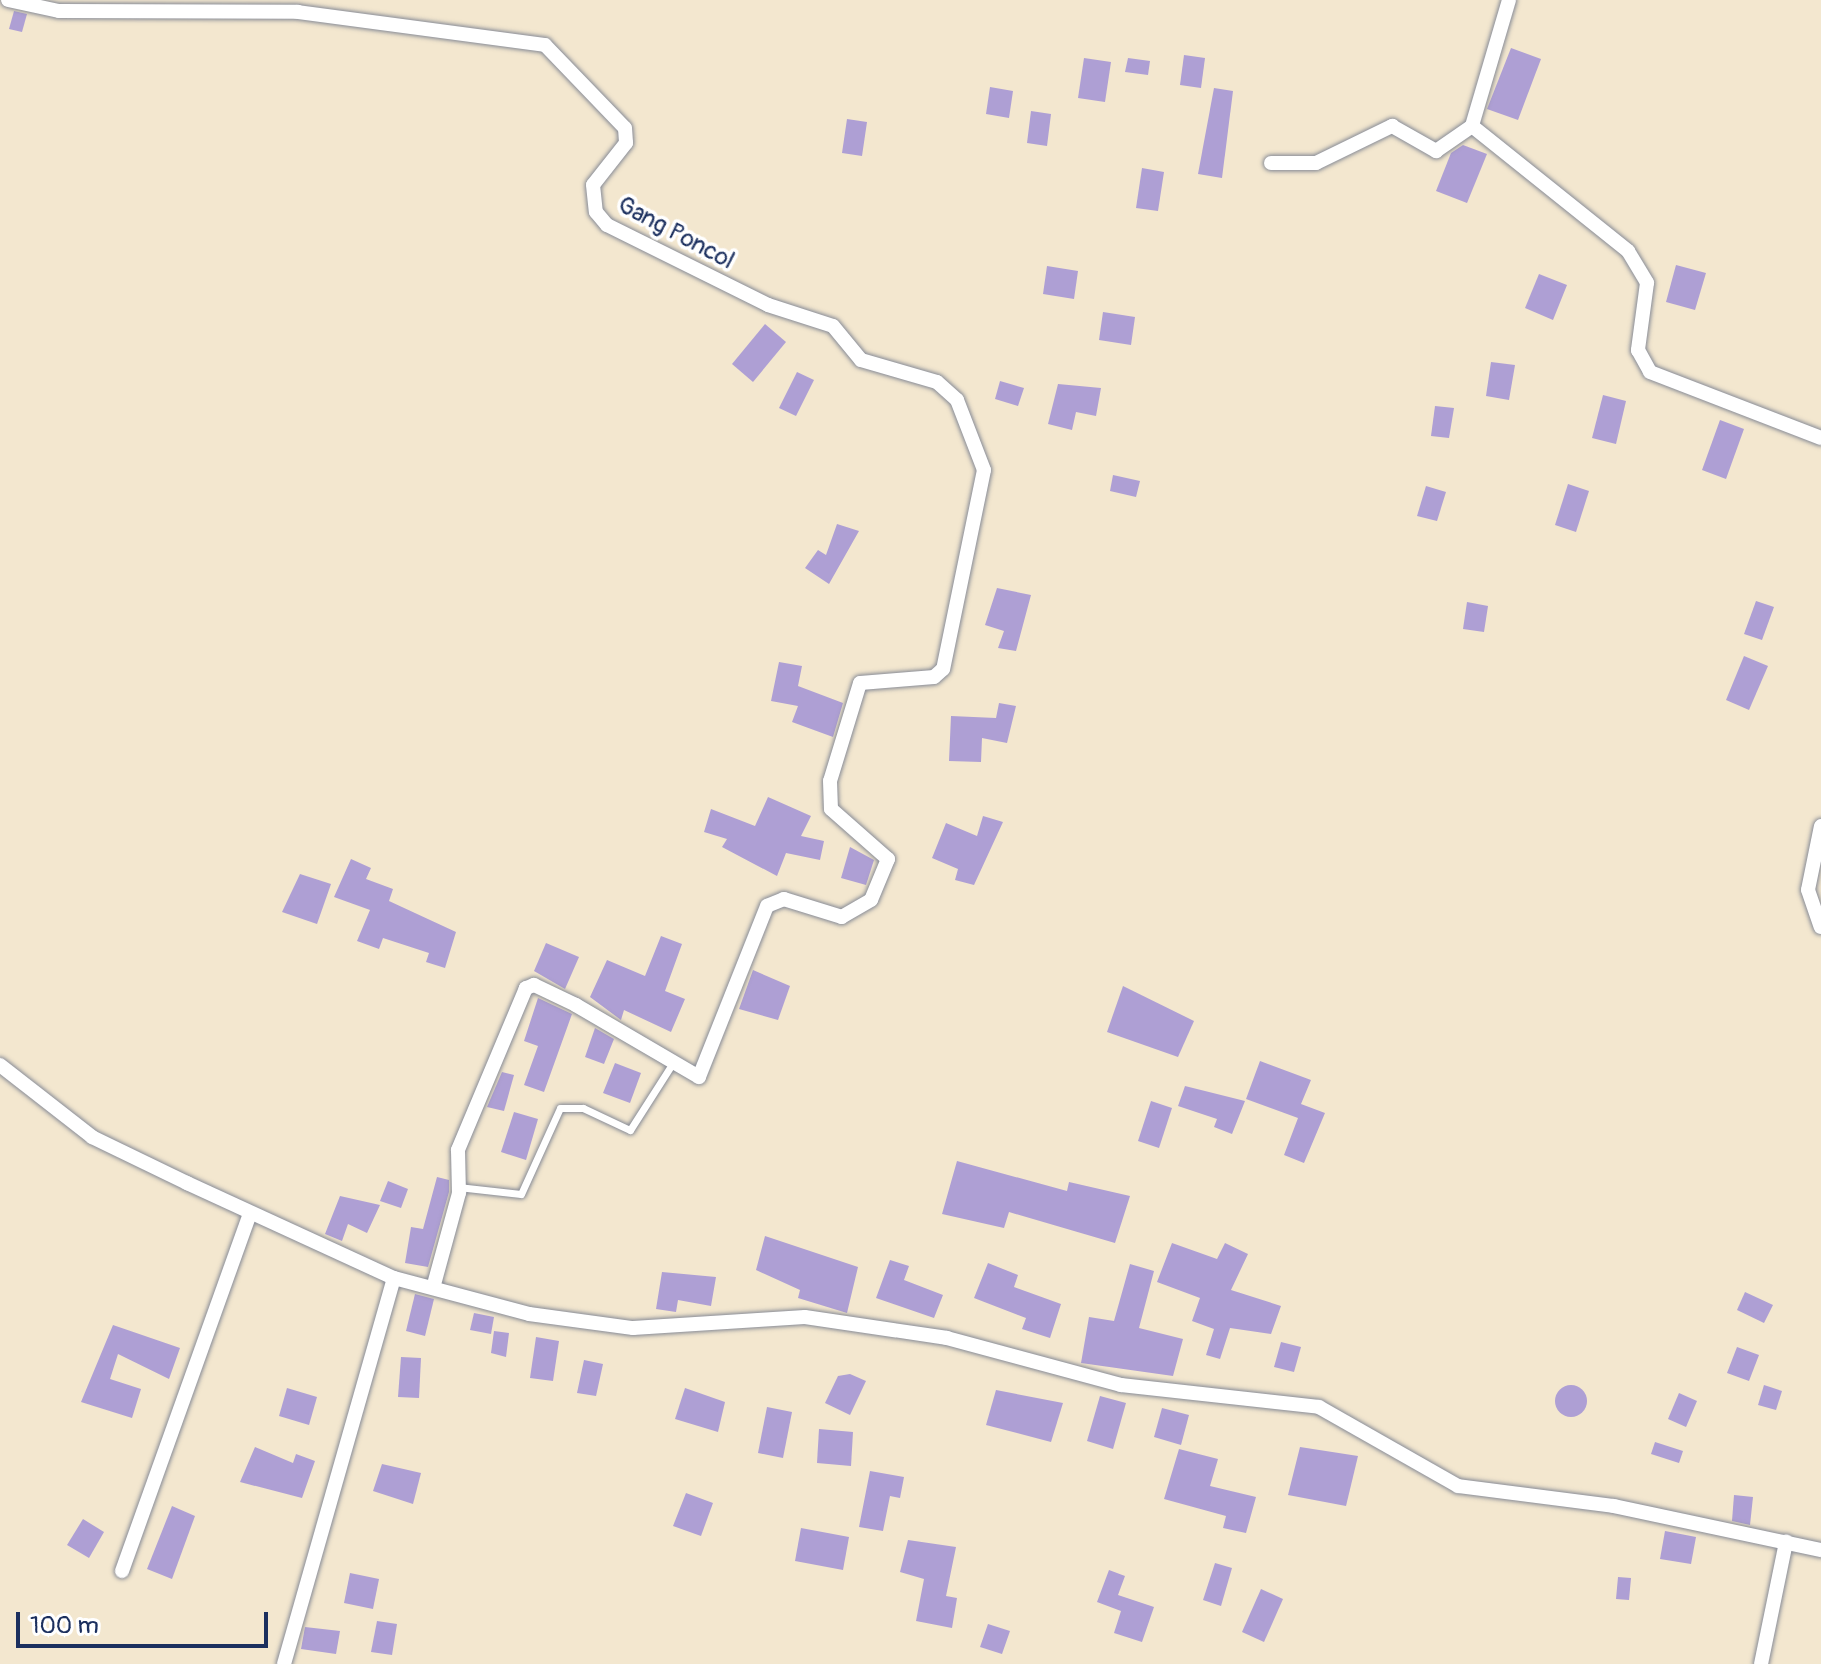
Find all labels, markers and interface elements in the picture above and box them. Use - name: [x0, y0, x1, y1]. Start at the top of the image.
- street label: Gang Poncol: [613, 190, 739, 276]
- scale bar: [20, 1596, 272, 1646]
- text: 100 m: [30, 1611, 99, 1640]

